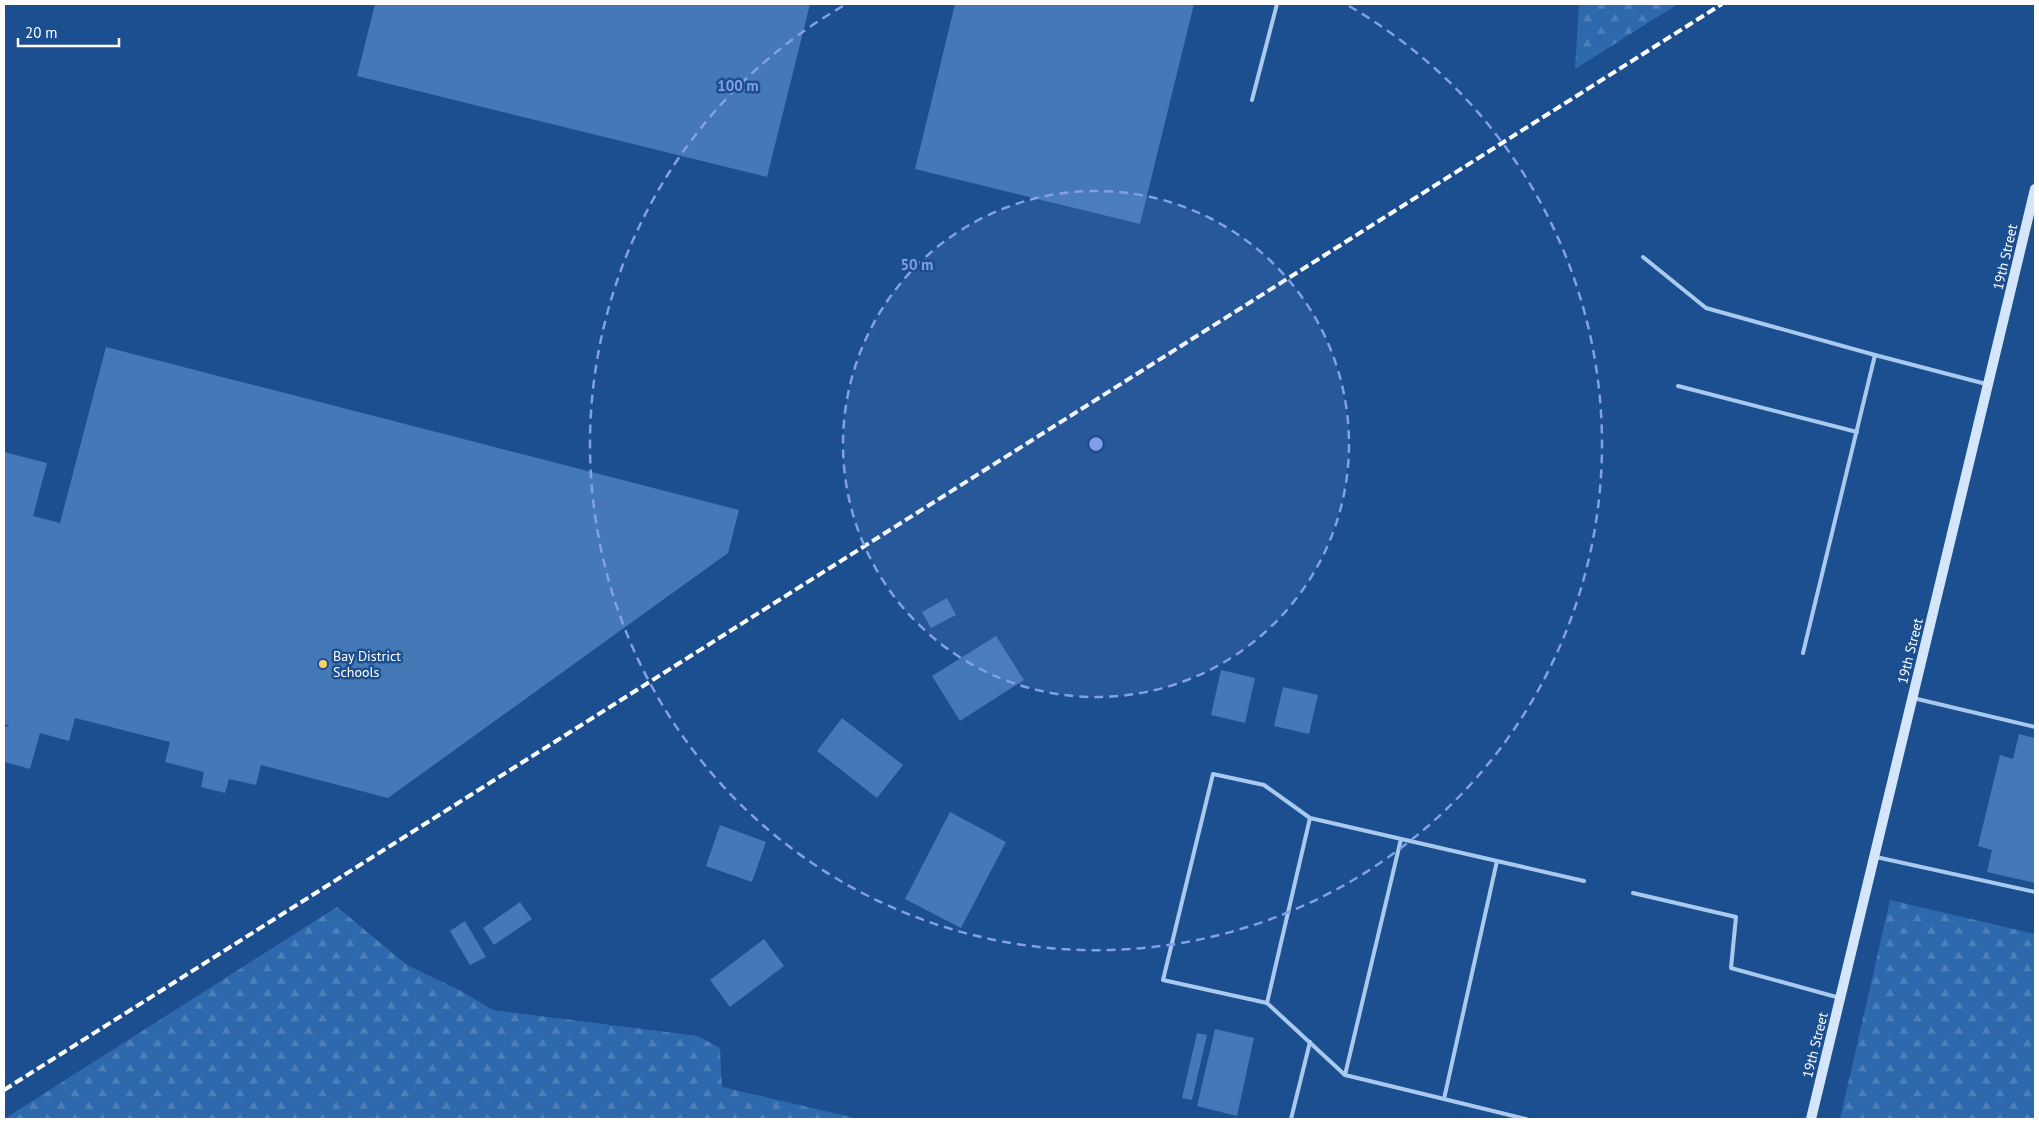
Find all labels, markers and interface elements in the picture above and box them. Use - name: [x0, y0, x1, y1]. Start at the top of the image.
- scale bar: [18, 15, 119, 47]
- text: 20 m: [25, 23, 58, 42]
- text: 100 m: [717, 76, 759, 95]
- street label: 19th Street: [1989, 222, 2021, 292]
- text: 50 m: [901, 255, 933, 274]
- centre of rings: [1087, 435, 1105, 453]
- street label: 19th Street: [1893, 616, 1927, 686]
- place label: Bay District Schools: [333, 647, 401, 681]
- marker: Bay District Schools: [317, 658, 329, 670]
- street label: 19th Street: [1798, 1010, 1832, 1080]

